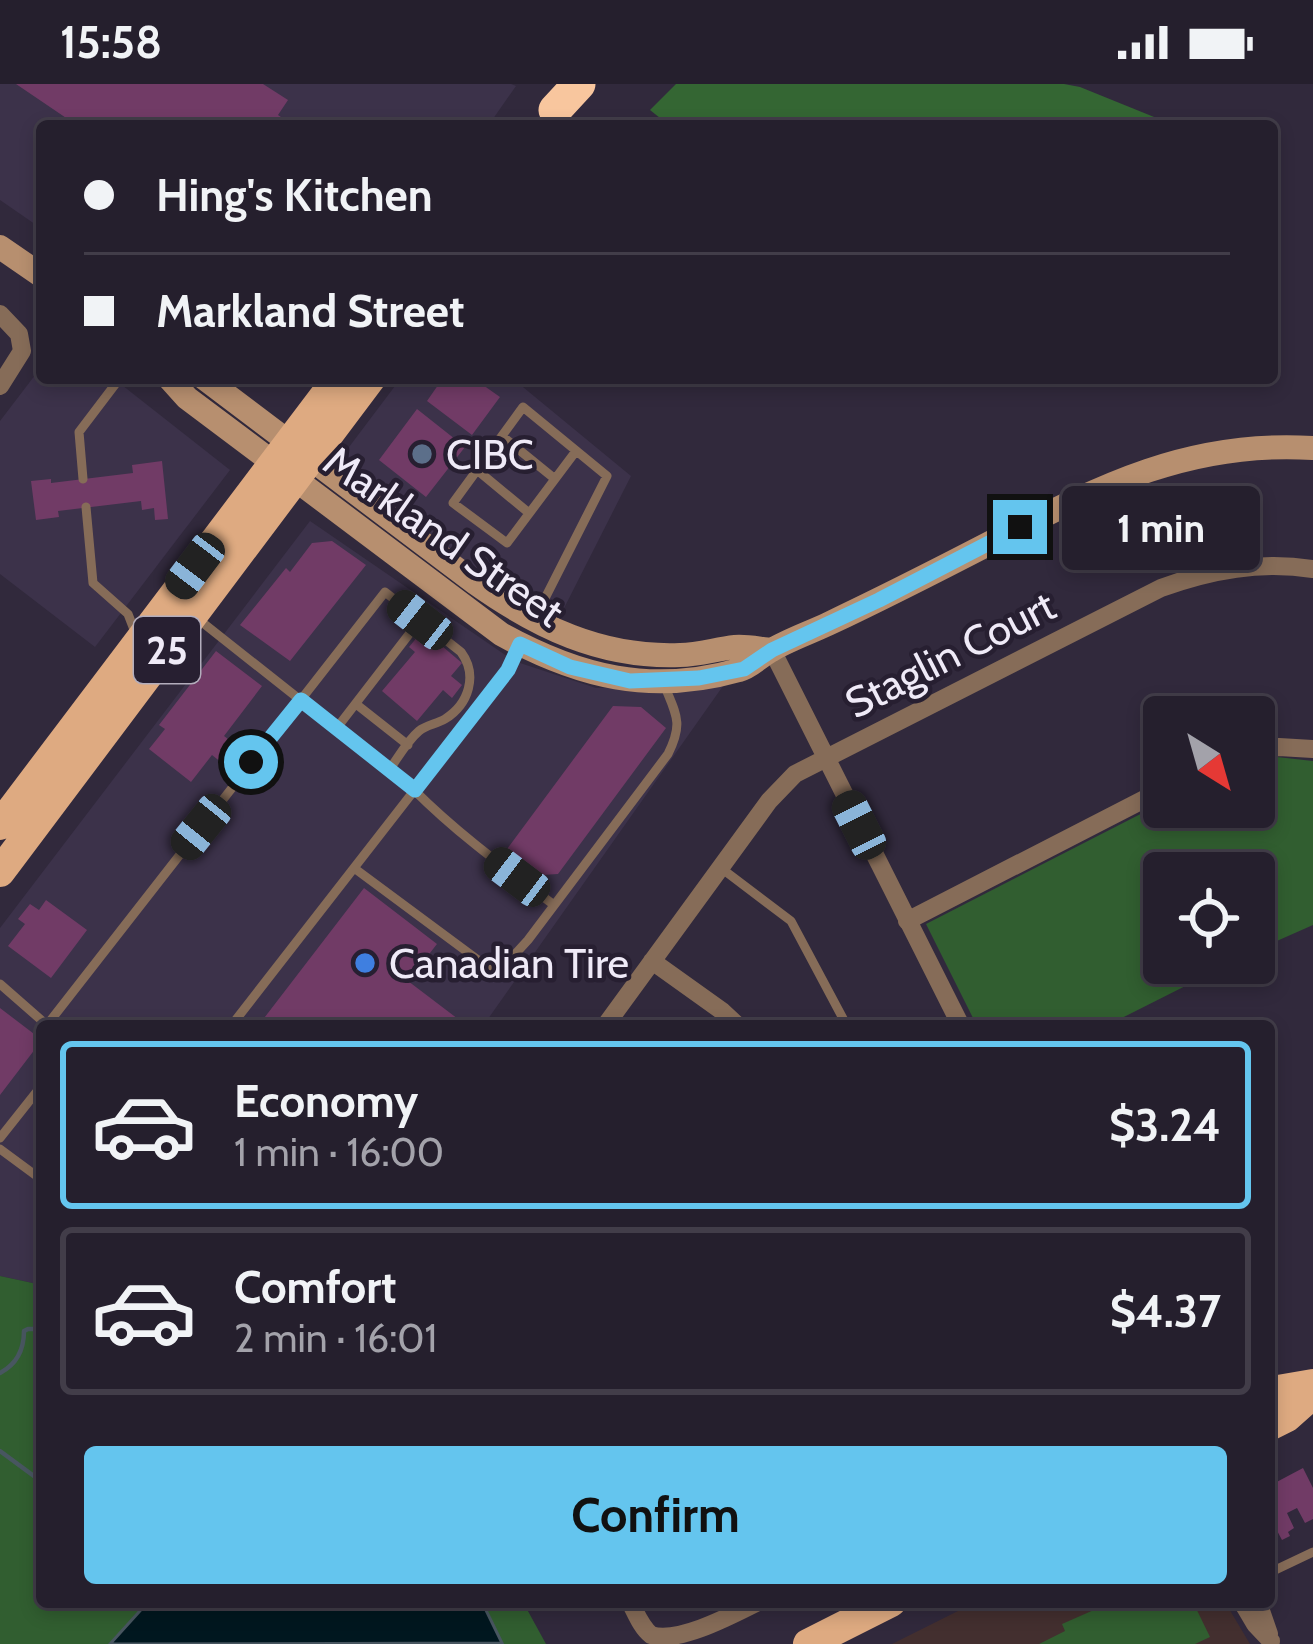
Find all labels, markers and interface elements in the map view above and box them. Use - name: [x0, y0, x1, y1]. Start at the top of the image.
- text: 15:58: [60, 15, 162, 69]
- text: Hing's Kitchen: [156, 168, 433, 222]
- text: Markland Street: [156, 284, 465, 338]
- place label: CIBC: [446, 428, 534, 480]
- street label: Markland Street: [314, 434, 574, 638]
- marker: CIBC: [409, 441, 435, 467]
- callout: 1 min: [1062, 485, 1260, 569]
- route end: [993, 500, 1047, 554]
- text: 1 min: [1117, 504, 1205, 552]
- car: [159, 526, 231, 606]
- street label: Staglin Court: [836, 579, 1064, 729]
- car: [381, 584, 459, 656]
- road number: 25: [134, 617, 200, 683]
- north arrow: [1143, 696, 1275, 828]
- map controls: [1143, 696, 1275, 984]
- route start: [224, 735, 278, 789]
- car: [827, 785, 891, 865]
- car: [164, 788, 238, 866]
- car: [477, 841, 557, 913]
- button: locate: [1143, 852, 1275, 984]
- place label: Canadian Tire: [389, 937, 629, 989]
- marker: Canadian Tire: [352, 950, 378, 976]
- icon: car: [90, 1071, 198, 1179]
- text: Economy: [234, 1074, 418, 1128]
- text: $3.24: [1109, 1098, 1221, 1152]
- text: 1 min · 16:00: [234, 1128, 444, 1176]
- icon: car: [90, 1257, 198, 1365]
- text: Comfort: [234, 1260, 397, 1314]
- text: $4.37: [1110, 1284, 1221, 1338]
- text: 2 min · 16:01: [234, 1314, 437, 1362]
- button: Confirm: [84, 1446, 1227, 1584]

